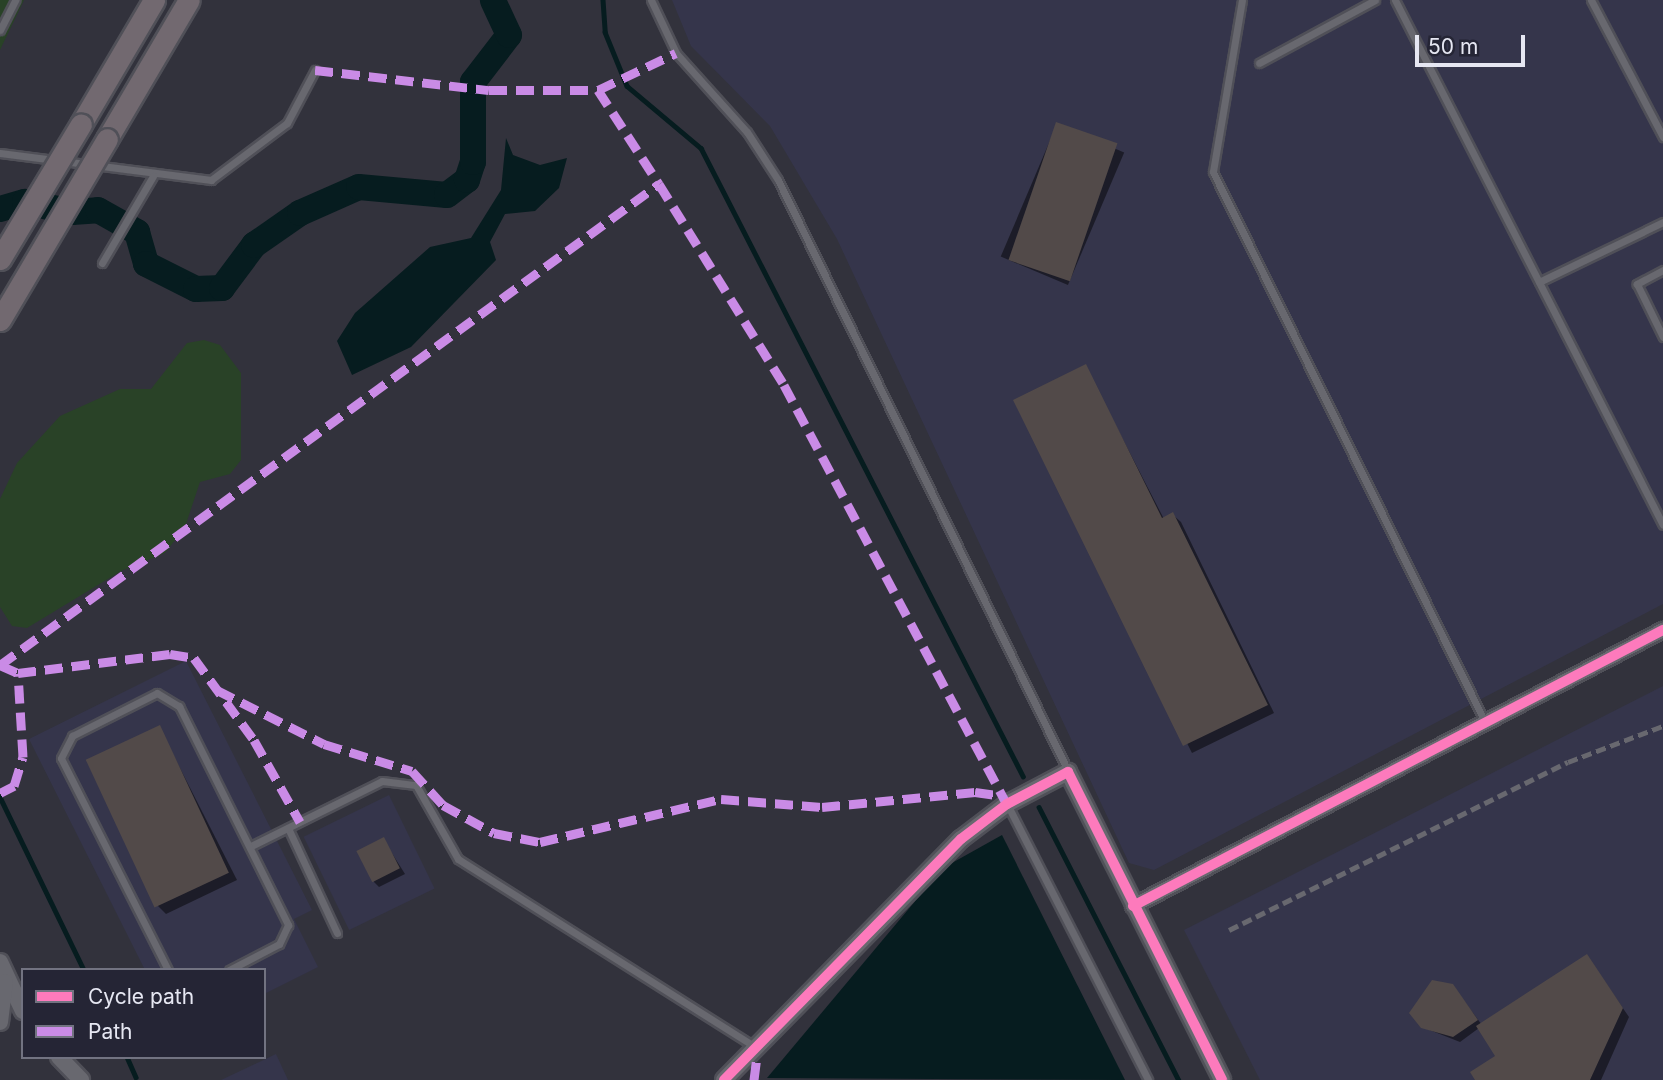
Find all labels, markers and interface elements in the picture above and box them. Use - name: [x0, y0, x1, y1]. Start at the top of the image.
- scale bar: [1418, 21, 1528, 65]
- text: 50 m: [1428, 34, 1478, 59]
- legend: [21, 968, 266, 1059]
- text: Cycle path: [88, 984, 194, 1009]
- text: Path: [88, 1019, 133, 1044]

